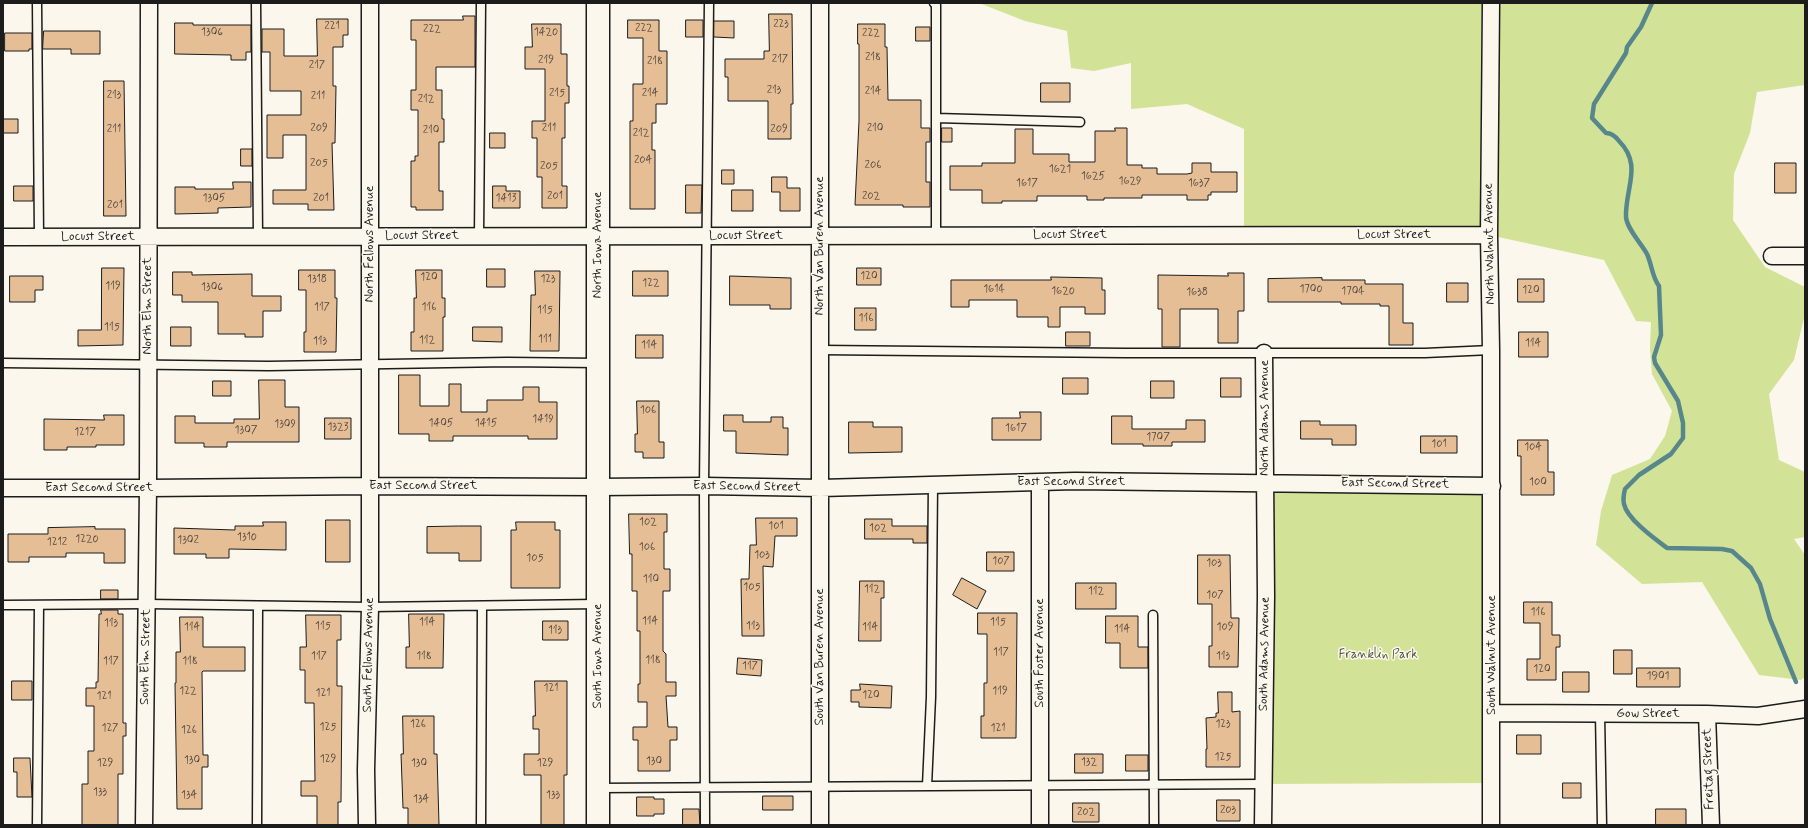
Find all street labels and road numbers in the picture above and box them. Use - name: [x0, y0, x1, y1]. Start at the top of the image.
- street label: North Van Buren Avenue: [812, 176, 828, 316]
- street label: North Walnut Avenue: [1481, 183, 1499, 305]
- street label: North Fellows Avenue: [362, 186, 378, 302]
- street label: North Iowa Avenue: [590, 192, 606, 298]
- street label: Locust Street: [1033, 227, 1107, 243]
- street label: Locust Street: [1357, 227, 1431, 243]
- street label: Locust Street: [385, 228, 459, 244]
- street label: Locust Street: [709, 228, 783, 244]
- street label: Locust Street: [61, 229, 135, 245]
- street label: North Elm Street: [140, 257, 156, 355]
- street label: North Adams Avenue: [1257, 360, 1273, 476]
- street label: East Second Street: [1017, 474, 1125, 490]
- street label: East Second Street: [1341, 475, 1449, 493]
- street label: East Second Street: [369, 478, 477, 494]
- street label: East Second Street: [693, 478, 801, 496]
- street label: East Second Street: [45, 480, 153, 496]
- street label: South Van Buren Avenue: [812, 588, 828, 726]
- street label: South Walnut Avenue: [1484, 595, 1500, 715]
- street label: South Fellows Avenue: [360, 597, 378, 713]
- street label: South Adams Avenue: [1256, 597, 1274, 711]
- street label: South Foster Avenue: [1032, 598, 1048, 708]
- street label: South Iowa Avenue: [590, 604, 606, 708]
- street label: South Elm Street: [137, 609, 155, 705]
- street label: Gow Street: [1616, 706, 1680, 722]
- street label: Freitag Street: [1700, 728, 1718, 810]

